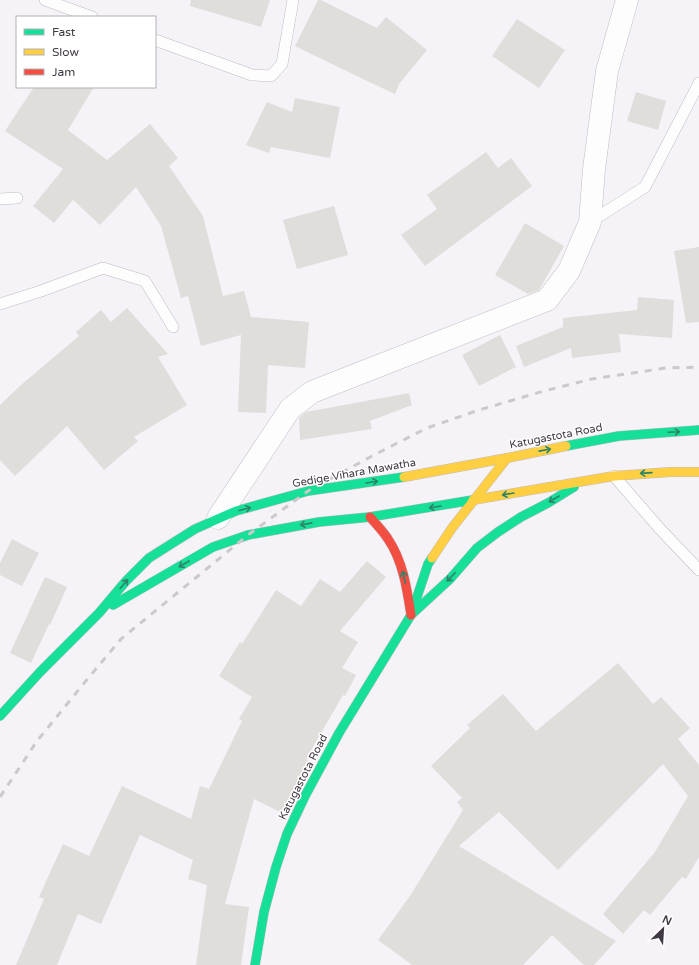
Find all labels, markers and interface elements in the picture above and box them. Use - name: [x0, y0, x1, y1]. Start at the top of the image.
- legend: [16, 16, 156, 88]
- text: Fast: [52, 25, 76, 39]
- text: Slow: [52, 45, 79, 59]
- text: Jam: [52, 65, 75, 79]
- street label: Katugastota Road: [508, 421, 604, 451]
- one-way arrow: [667, 428, 680, 435]
- one-way arrow: [538, 446, 551, 454]
- street label: Gedige Vihara Mawatha: [291, 456, 417, 490]
- one-way arrow: [640, 470, 653, 477]
- one-way arrow: [365, 477, 378, 485]
- one-way arrow: [502, 490, 515, 498]
- one-way arrow: [548, 496, 560, 504]
- one-way arrow: [429, 503, 442, 511]
- one-way arrow: [238, 505, 251, 512]
- one-way arrow: [300, 520, 313, 528]
- one-way arrow: [178, 560, 190, 568]
- one-way arrow: [399, 571, 407, 584]
- one-way arrow: [446, 572, 456, 582]
- one-way arrow: [119, 579, 128, 589]
- street label: Katugastota Road: [276, 732, 330, 822]
- north arrow: [643, 909, 683, 949]
- text: N: [660, 913, 674, 928]

